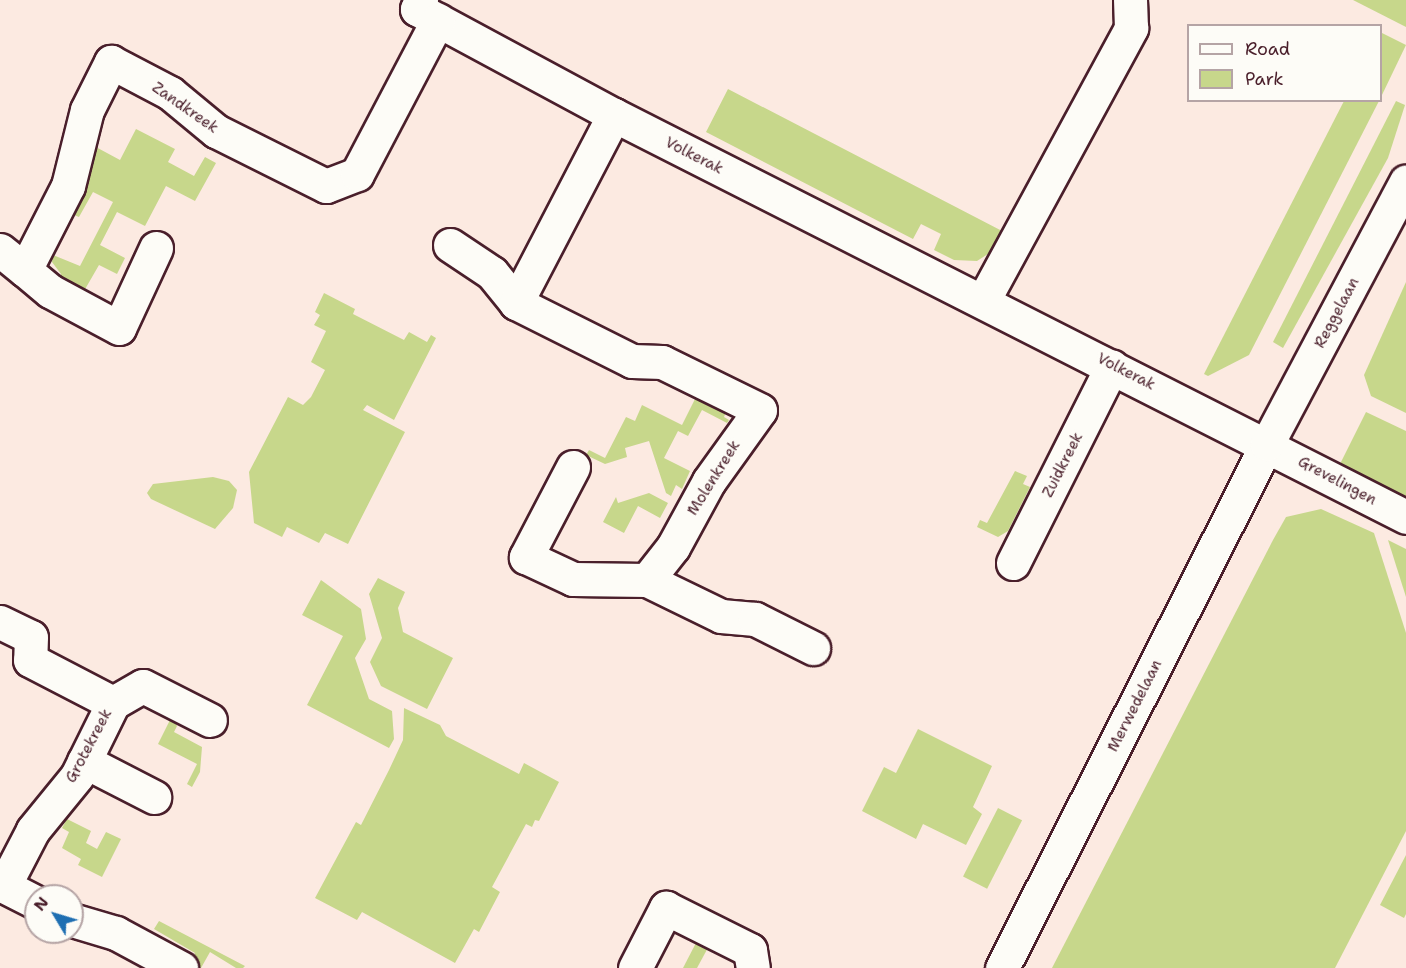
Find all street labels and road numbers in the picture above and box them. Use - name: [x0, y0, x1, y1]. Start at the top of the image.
- street label: Zandkreek: [148, 79, 222, 137]
- street label: Volkerak: [662, 134, 726, 178]
- street label: Reggelaan: [1311, 275, 1363, 351]
- street label: Volkerak: [1094, 350, 1158, 394]
- street label: Zuidkreek: [1039, 430, 1087, 500]
- street label: Molenkreek: [684, 437, 744, 519]
- street label: Grevelingen: [1295, 453, 1379, 509]
- street label: Merwedelaan: [1104, 657, 1166, 755]
- street label: Grotekreek: [62, 706, 116, 786]

